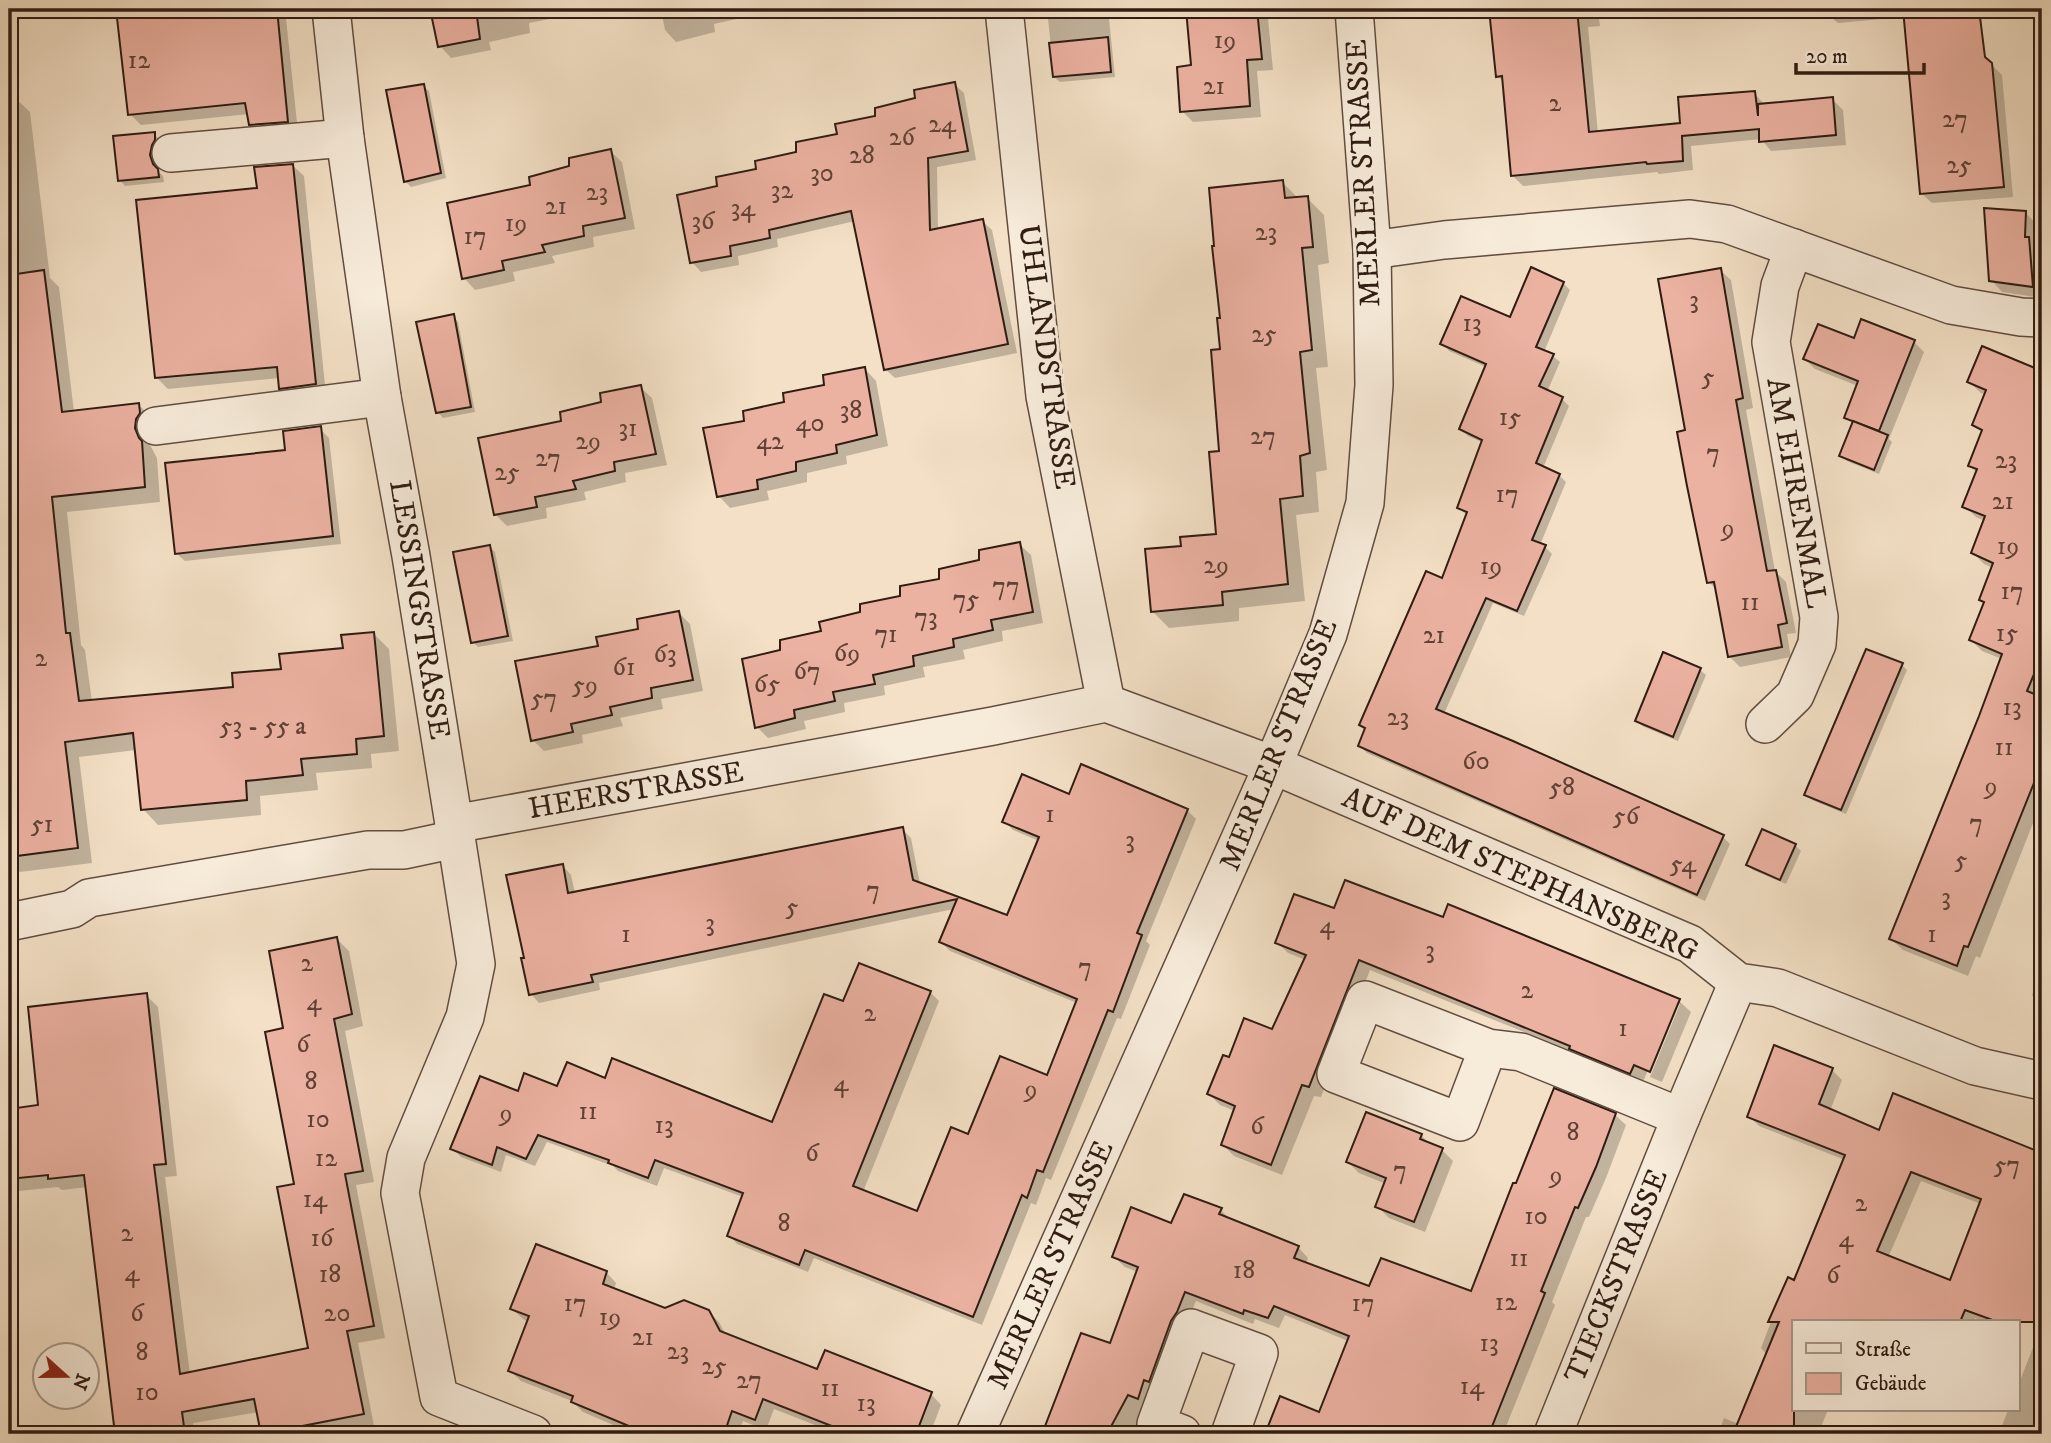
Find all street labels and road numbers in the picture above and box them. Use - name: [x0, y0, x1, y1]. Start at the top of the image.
- street label: MERLER STRASSE: [1339, 38, 1389, 308]
- street label: UHLANDSTRASSE: [1009, 222, 1083, 492]
- street label: AM EHRENMAL: [1758, 375, 1835, 611]
- street label: LESSINGSTRASSE: [380, 478, 458, 742]
- street label: MERLER STRASSE: [1212, 614, 1346, 876]
- street label: HEERSTRASSE: [526, 754, 746, 828]
- street label: AUF DEM STEPHANSBERG: [1336, 780, 1704, 970]
- street label: MERLER STRASSE: [980, 1135, 1122, 1395]
- street label: TIECKSTRASSE: [1557, 1164, 1677, 1388]

